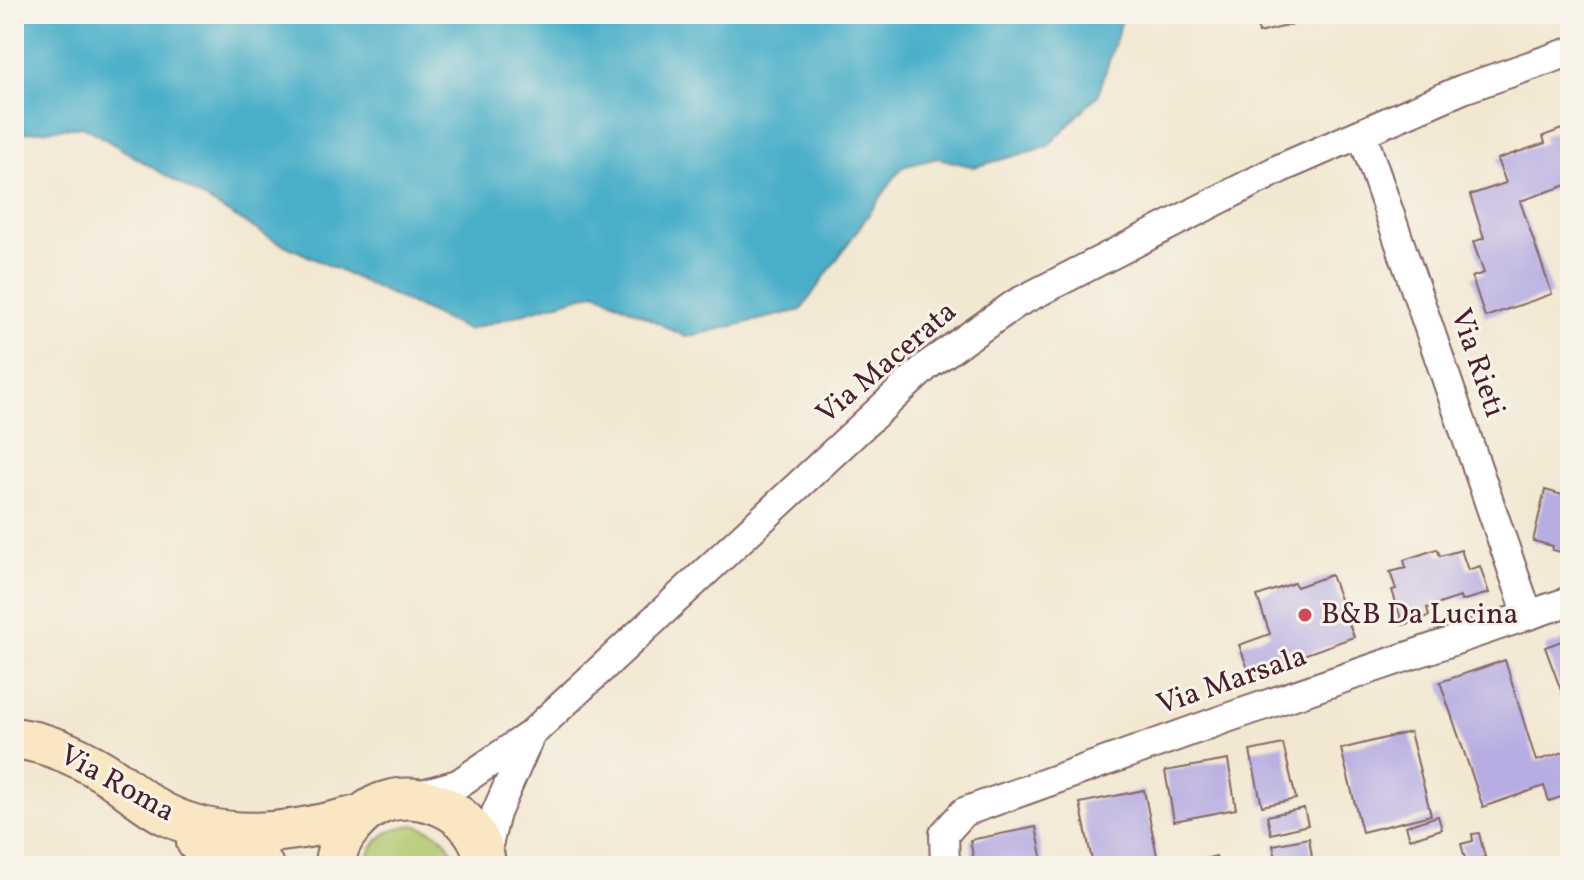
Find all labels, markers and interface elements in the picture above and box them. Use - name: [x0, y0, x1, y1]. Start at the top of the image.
- street label: Via Macerata: [808, 292, 966, 434]
- street label: Via Rieti: [1439, 303, 1515, 423]
- place label: B&B Da Lucina: [1321, 594, 1519, 636]
- marker: B&B Da Lucina: [1296, 606, 1314, 624]
- street label: Via Marsala: [1151, 636, 1313, 726]
- street label: Via Roma: [52, 735, 182, 833]

